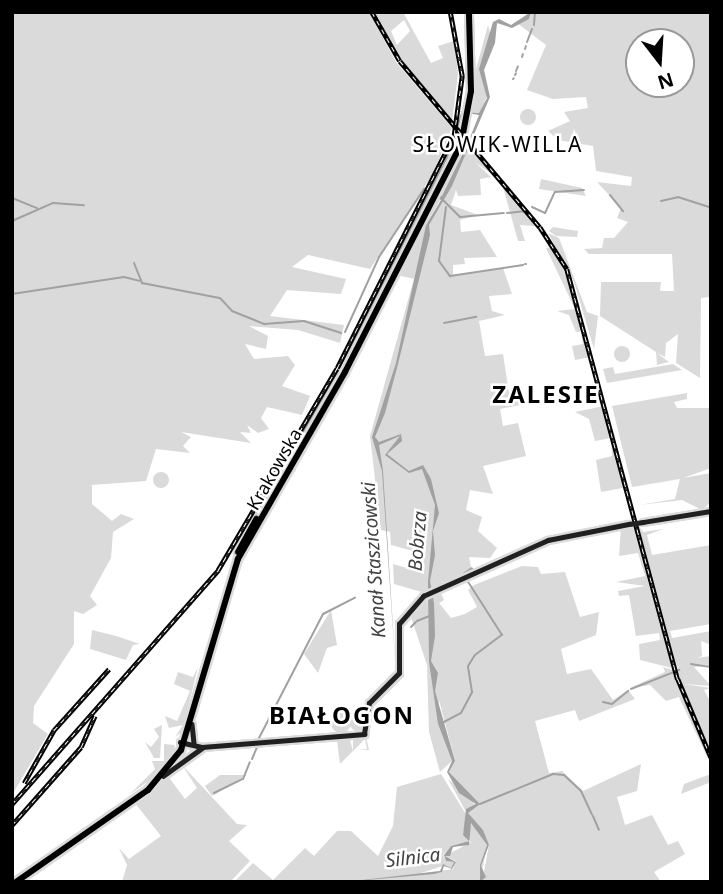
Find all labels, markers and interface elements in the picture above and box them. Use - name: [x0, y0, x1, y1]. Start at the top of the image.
- north arrow: [625, 28, 695, 98]
- text: N: [654, 66, 677, 96]
- district label: SŁOWIK-WILLA: [414, 131, 582, 157]
- district label: ZALESIE: [493, 380, 599, 408]
- street label: Krakowska: [242, 424, 306, 514]
- water label: Kanał Staszicowski: [357, 481, 391, 639]
- water label: Bobrza: [404, 510, 432, 572]
- district label: BIAŁOGON: [270, 701, 414, 729]
- water label: Silnica: [384, 843, 442, 873]

